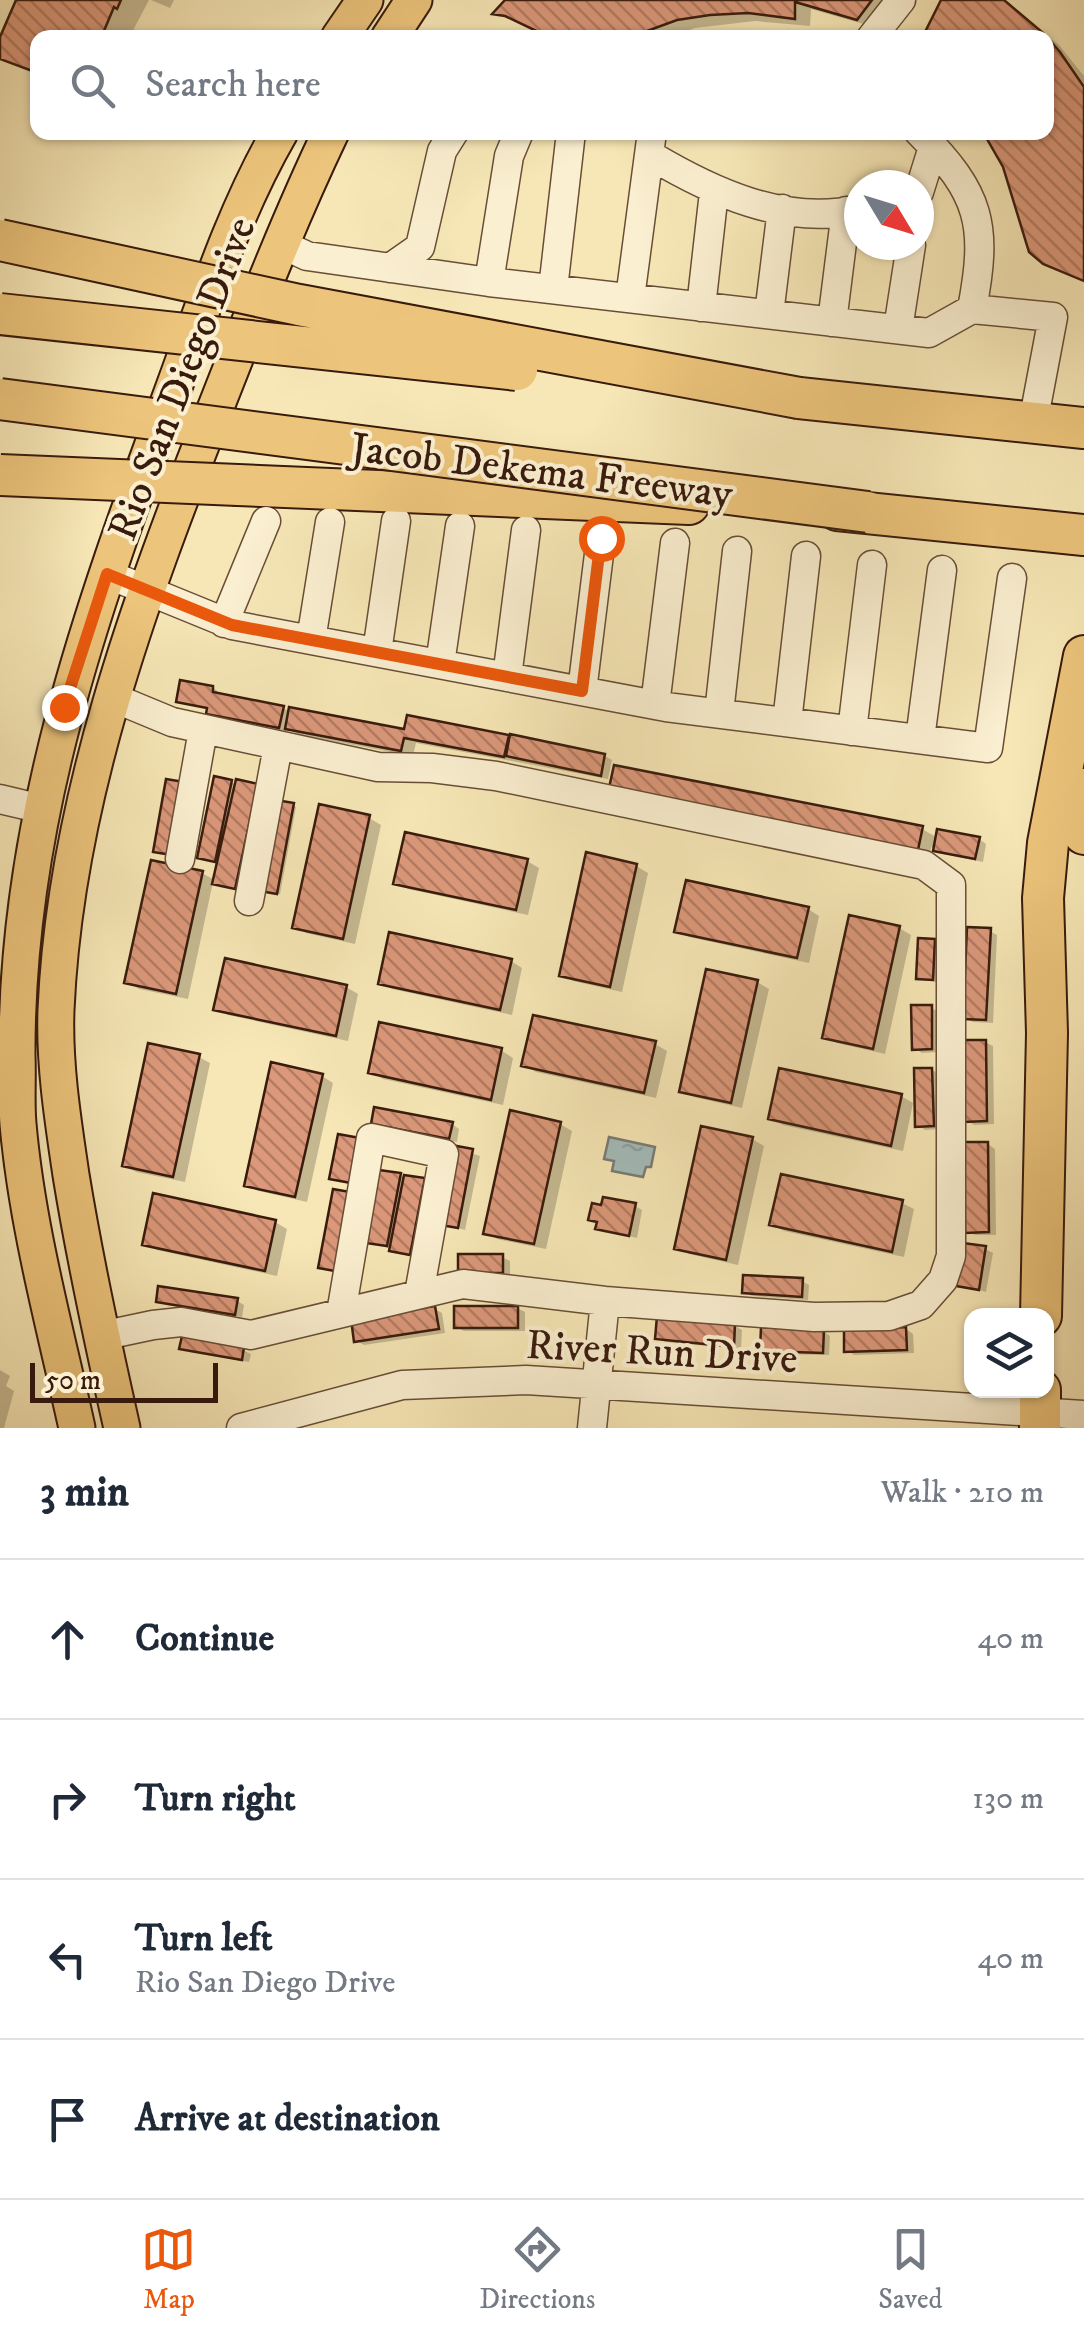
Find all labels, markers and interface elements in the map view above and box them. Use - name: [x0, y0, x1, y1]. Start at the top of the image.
- search box: [30, 30, 1054, 140]
- icon: search: [65, 58, 120, 113]
- text: Search here: [145, 61, 321, 109]
- north arrow: [844, 170, 934, 260]
- street label: Rio San Diego Drive: [97, 210, 268, 548]
- street label: Jacob Dekema Freeway: [344, 422, 737, 521]
- route start: [579, 516, 625, 562]
- route end: [42, 685, 88, 731]
- map controls: [964, 1308, 1054, 1398]
- button: layers: [964, 1308, 1054, 1398]
- street label: River Run Drive: [525, 1320, 799, 1386]
- scale bar: [30, 1358, 218, 1402]
- text: 50 m: [45, 1363, 101, 1398]
- text: 3 min: [40, 1467, 129, 1519]
- text: Walk · 210 m: [881, 1473, 1044, 1513]
- icon: ahead: [40, 1612, 95, 1667]
- text: Continue: [135, 1615, 274, 1663]
- text: 40 m: [977, 1619, 1044, 1659]
- icon: right: [40, 1772, 95, 1827]
- text: Turn right: [135, 1775, 296, 1823]
- text: 130 m: [972, 1779, 1044, 1819]
- text: Turn left: [135, 1915, 273, 1963]
- icon: left: [40, 1932, 95, 1987]
- text: 40 m: [977, 1939, 1044, 1979]
- text: Rio San Diego Drive: [135, 1963, 396, 2003]
- icon: arrive: [40, 2092, 95, 2147]
- text: Arrive at destination: [135, 2095, 440, 2143]
- tab: Map: [141, 2222, 196, 2317]
- tab: Directions: [479, 2222, 595, 2317]
- tab: Saved: [878, 2222, 943, 2317]

